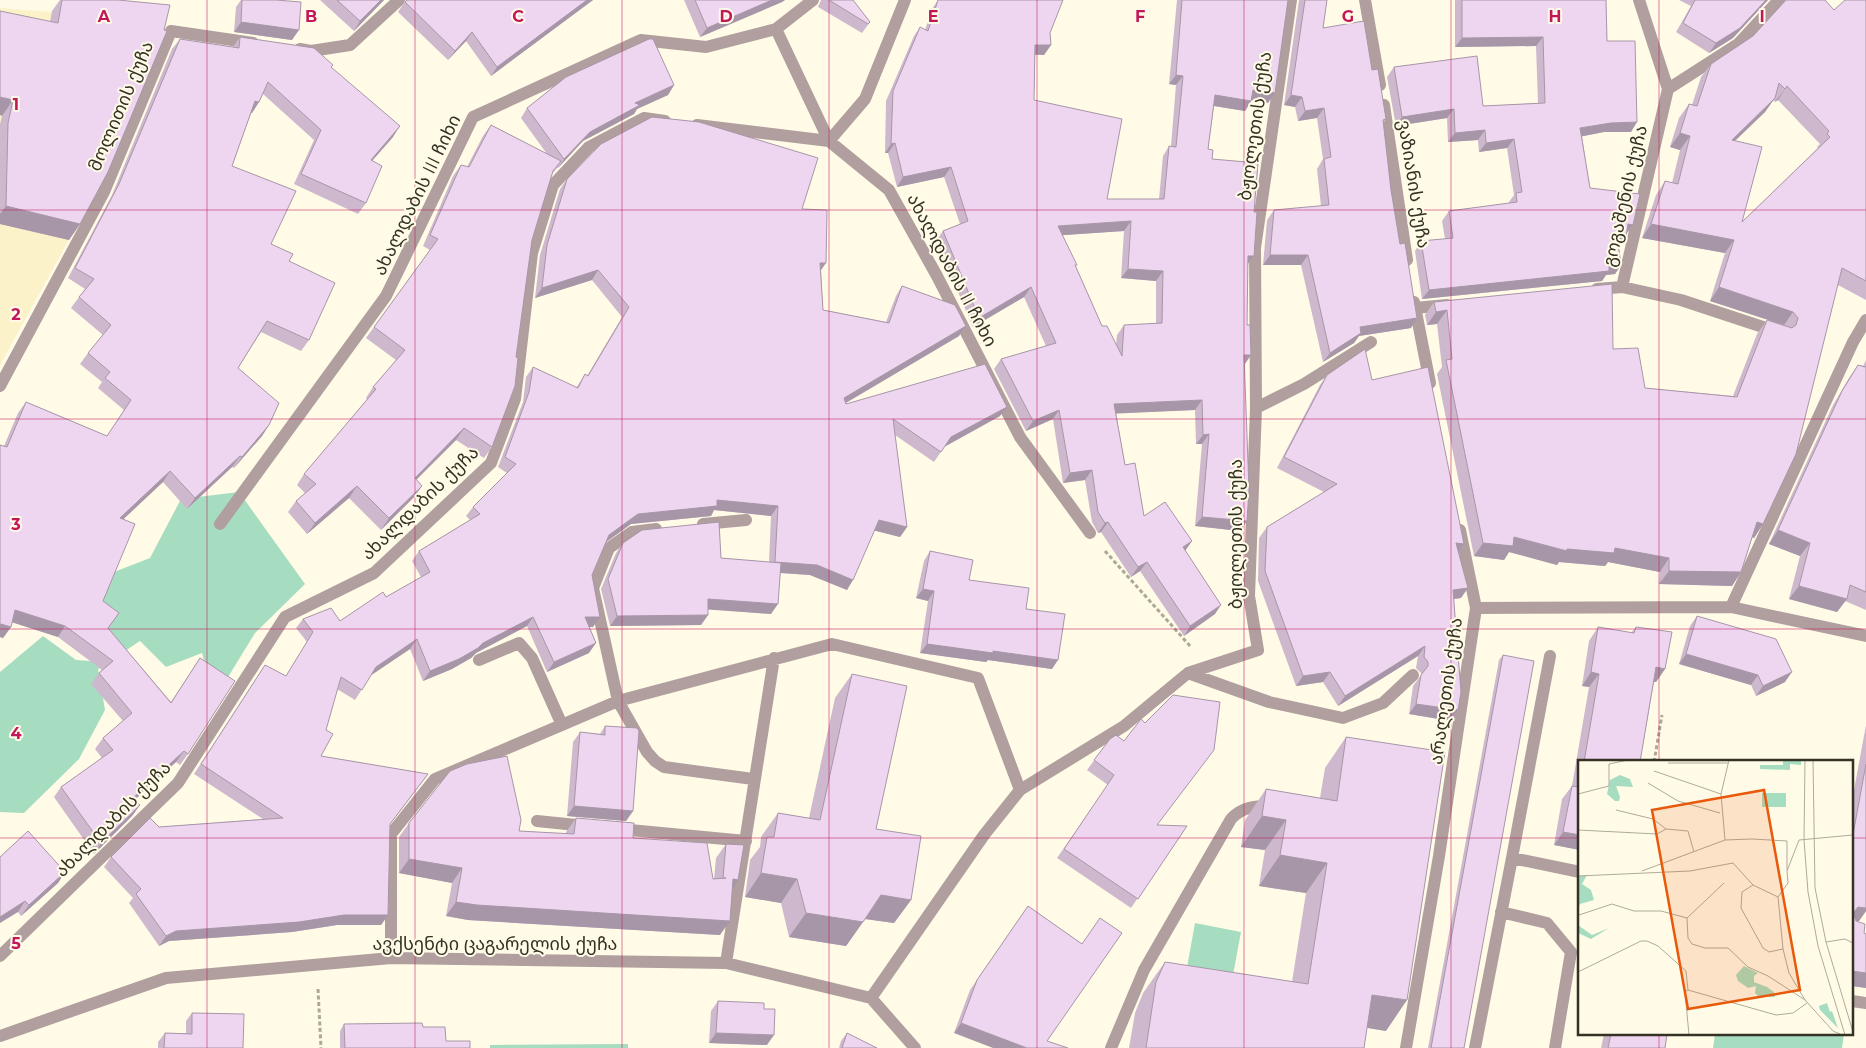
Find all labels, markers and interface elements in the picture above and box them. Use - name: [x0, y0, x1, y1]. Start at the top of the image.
- text: A: [97, 7, 111, 26]
- text: B: [305, 7, 317, 26]
- text: C: [512, 7, 524, 26]
- text: D: [719, 7, 733, 26]
- text: E: [928, 7, 938, 26]
- text: F: [1135, 7, 1145, 26]
- text: G: [1342, 7, 1354, 26]
- text: H: [1549, 7, 1561, 26]
- text: I: [1759, 7, 1765, 26]
- street label: მოლითის ქუჩა: [84, 38, 158, 174]
- street label: ბჟოლეთის ქუჩა: [1234, 50, 1276, 202]
- text: 1: [13, 95, 19, 114]
- street label: ახალდაბის III ჩიხი: [369, 111, 465, 279]
- street label: ვაზიანის ქუჩა: [1393, 118, 1435, 250]
- street label: გოგაშენის ქუჩა: [1598, 123, 1652, 269]
- street label: ახალდაბის II ჩიხი: [902, 189, 1002, 351]
- text: 2: [11, 305, 21, 324]
- street label: ახალდაბის ქუჩა: [357, 441, 483, 565]
- street label: ბჟოლეთის ქუჩა: [1225, 459, 1247, 609]
- text: 3: [10, 515, 21, 534]
- street label: არალეთის ქუჩა: [1425, 616, 1467, 766]
- text: 4: [10, 724, 22, 743]
- street label: ახალდაბის ქუჩა: [50, 756, 176, 882]
- inset map: [1578, 760, 1854, 1036]
- street label: ავქსენტი ცაგარელის ქუჩა: [372, 933, 618, 955]
- text: 5: [11, 934, 21, 953]

